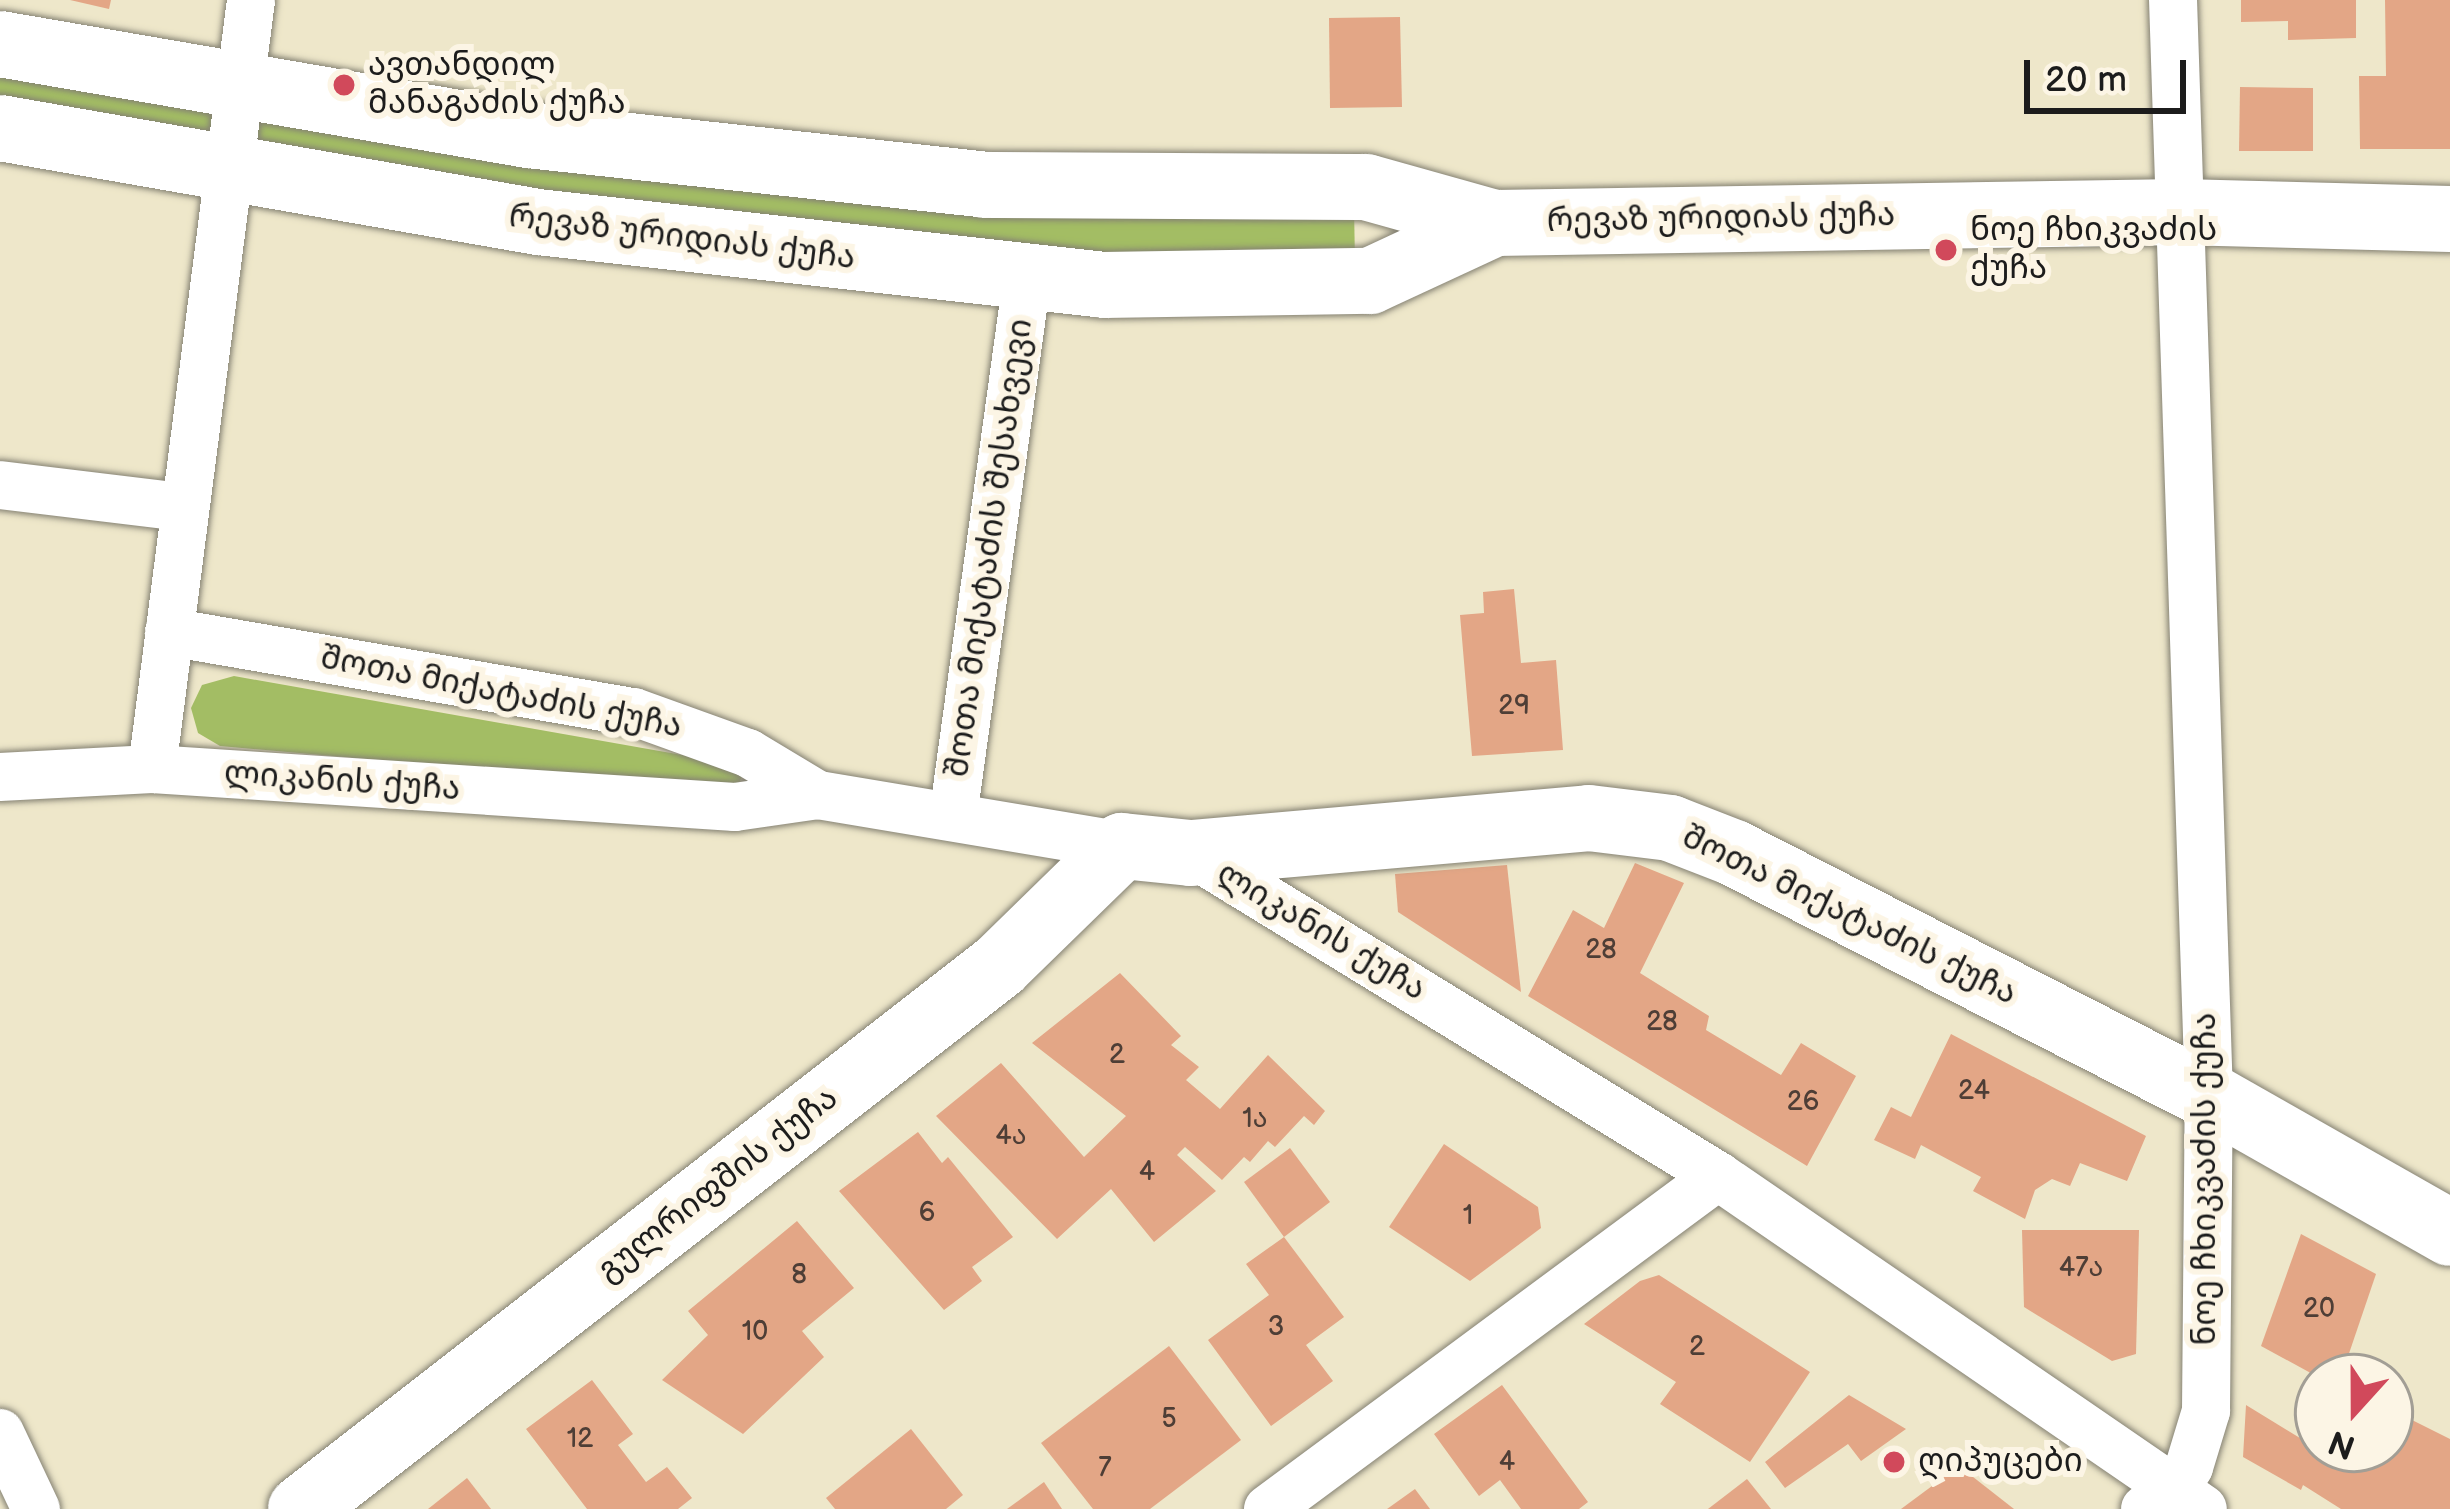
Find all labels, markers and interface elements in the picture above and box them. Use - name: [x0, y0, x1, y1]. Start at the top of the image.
- scale bar: [2030, 36, 2192, 110]
- place label: ავთანდილ მანაგაძის ქუჩა: [368, 46, 625, 124]
- text: 20 m: [2045, 59, 2127, 102]
- marker: ავთანდილ მანაგაძის ქუჩა: [331, 72, 357, 98]
- street label: რევაზ ურიდიას ქუჩა: [1547, 196, 1895, 242]
- street label: რევაზ ურიდიას ქუჩა: [507, 197, 857, 279]
- place label: ნოე ჩხიკვაძის ქუჩა: [1970, 211, 2217, 289]
- marker: ნოე ჩხიკვაძის ქუჩა: [1933, 237, 1959, 263]
- street label: შოთა მიქატაძის შესახვევი: [938, 316, 1042, 780]
- street label: შოთა მიქატაძის ქუჩა: [317, 639, 685, 747]
- house number: 29: [1498, 691, 1530, 723]
- street label: ლიკანის ქუჩა: [223, 754, 461, 810]
- street label: შოთა მიქატაძის ქუჩა: [1675, 818, 2023, 1014]
- street label: ლიკანის ქუჩა: [1209, 854, 1433, 1010]
- house number: 28: [1585, 935, 1617, 967]
- house number: 28: [1646, 1007, 1678, 1039]
- street label: ნოე ჩხიკვაძის ქუჩა: [2186, 1012, 2226, 1346]
- house number: 2: [1109, 1040, 1125, 1072]
- house number: 24: [1958, 1076, 1990, 1108]
- street label: გულრიფშის ქუჩა: [590, 1079, 846, 1291]
- house number: 26: [1787, 1087, 1819, 1119]
- house number: 1ა: [1242, 1104, 1268, 1136]
- house number: 4ა: [995, 1121, 1027, 1153]
- house number: 4: [1139, 1157, 1155, 1189]
- house number: 6: [919, 1198, 935, 1230]
- house number: 1: [1463, 1201, 1473, 1233]
- house number: 47ა: [2059, 1253, 2103, 1285]
- house number: 8: [791, 1260, 807, 1292]
- house number: 20: [2303, 1294, 2335, 1326]
- house number: 3: [1268, 1312, 1284, 1344]
- house number: 10: [742, 1317, 768, 1349]
- house number: 2: [1689, 1332, 1705, 1364]
- north arrow: [2294, 1353, 2414, 1473]
- house number: 5: [1161, 1404, 1177, 1436]
- text: N: [2323, 1421, 2361, 1467]
- house number: 12: [567, 1424, 593, 1456]
- place label: ღიპუცები: [1918, 1442, 2083, 1482]
- house number: 4: [1499, 1447, 1515, 1479]
- marker: ღიპუცები: [1881, 1449, 1907, 1475]
- house number: 7: [1098, 1453, 1112, 1485]

